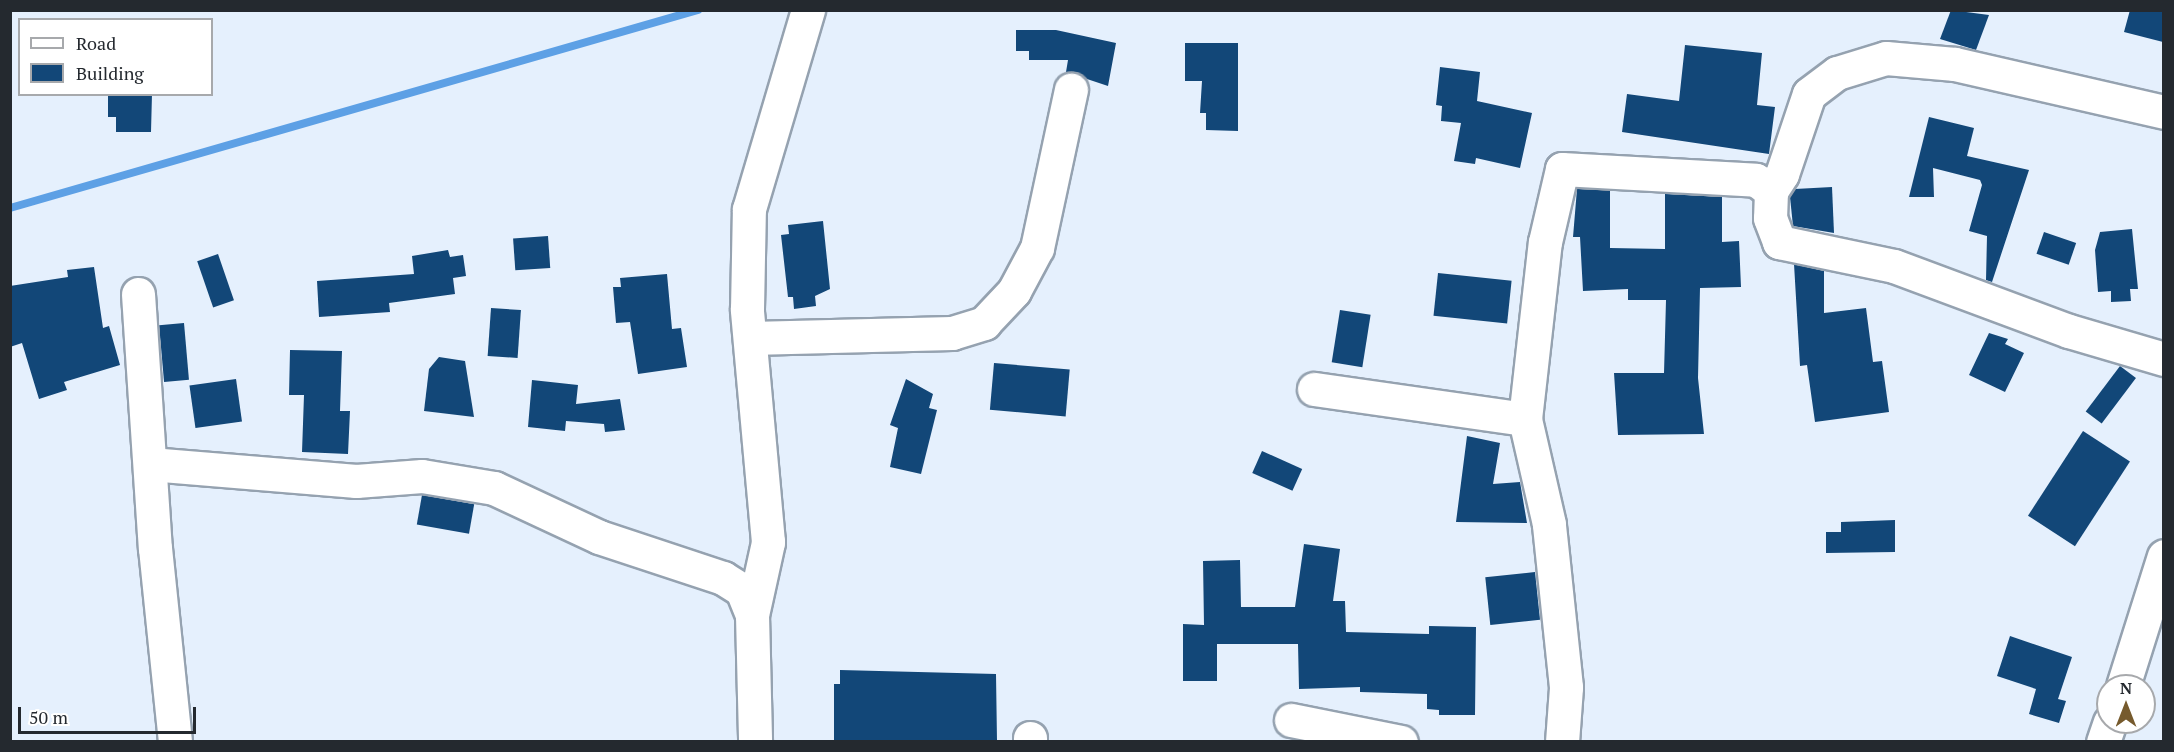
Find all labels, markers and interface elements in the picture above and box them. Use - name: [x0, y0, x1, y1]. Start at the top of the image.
- legend: [18, 18, 213, 96]
- text: Road: [76, 31, 116, 55]
- text: Building: [76, 61, 144, 85]
- north arrow: [2096, 674, 2156, 734]
- text: N: [2120, 677, 2132, 699]
- scale bar: [21, 695, 200, 733]
- text: 50 m: [29, 705, 68, 729]

